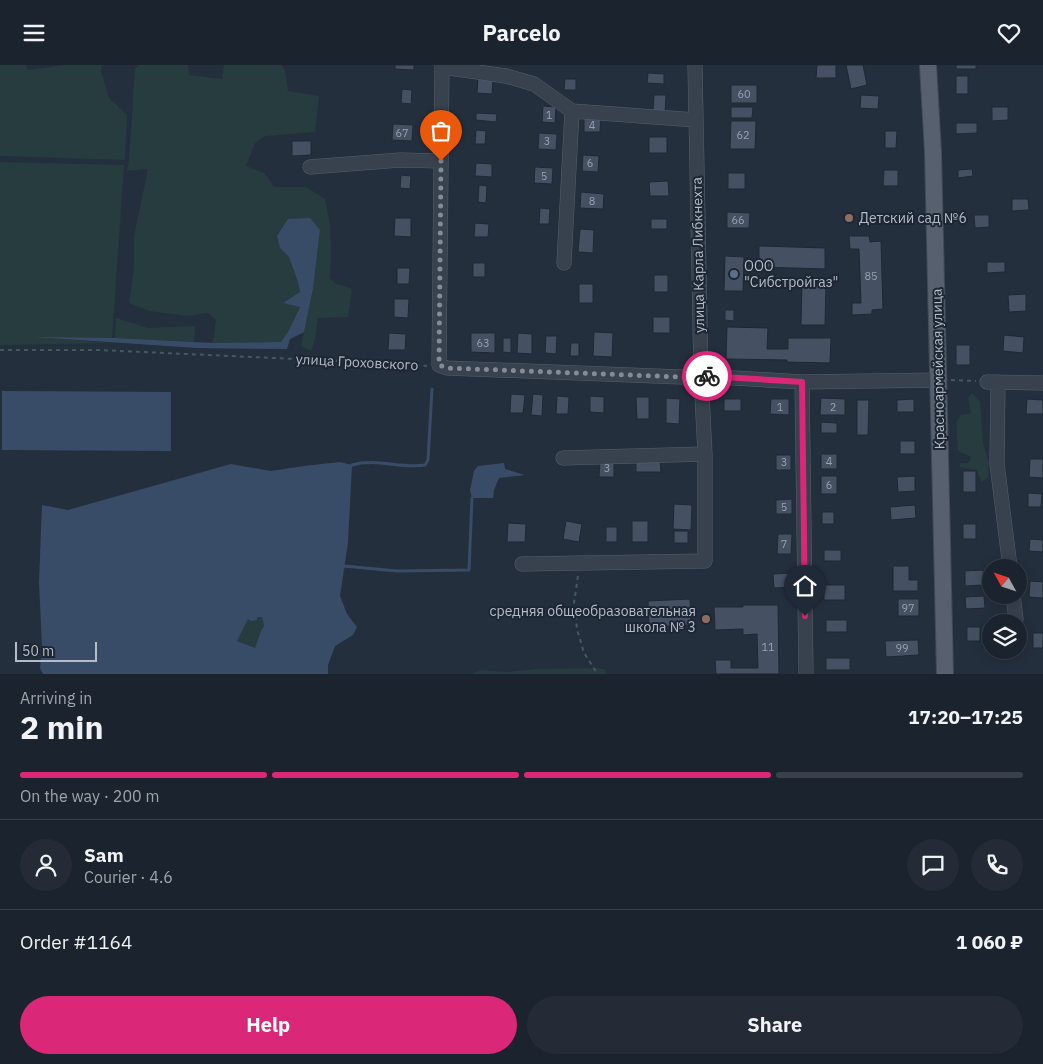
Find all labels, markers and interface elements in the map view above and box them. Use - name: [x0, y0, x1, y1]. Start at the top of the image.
- text: Parcelo: [482, 18, 561, 47]
- icon: menu: [20, 19, 48, 47]
- icon: heart: [995, 19, 1023, 47]
- house number: 60: [737, 87, 751, 101]
- house number: 1: [546, 108, 553, 122]
- pin: [420, 110, 462, 161]
- icon: bag: [427, 117, 455, 145]
- house number: 4: [589, 118, 596, 132]
- house number: 67: [395, 126, 409, 140]
- house number: 62: [736, 128, 750, 142]
- house number: 3: [544, 134, 550, 148]
- house number: 6: [587, 156, 593, 170]
- house number: 5: [541, 169, 547, 183]
- street label: улица Карла Либкнехта: [688, 176, 708, 333]
- house number: 8: [589, 194, 595, 208]
- place label: Детский сад №6: [859, 209, 967, 227]
- marker: Детский сад №6: [843, 212, 855, 224]
- house number: 66: [731, 213, 745, 227]
- place label: ООО "Сибстройгаз": [744, 257, 838, 291]
- marker: ООО "Сибстройгаз": [728, 268, 740, 280]
- house number: 85: [864, 269, 878, 283]
- street label: Красноармейская улица: [928, 288, 948, 450]
- house number: 63: [476, 336, 490, 350]
- street label: улица Гроховского: [295, 350, 419, 374]
- courier: [682, 351, 732, 401]
- icon: bike: [693, 362, 721, 390]
- house number: 1: [777, 400, 784, 414]
- house number: 2: [830, 400, 836, 414]
- house number: 4: [826, 454, 833, 468]
- house number: 3: [781, 455, 787, 469]
- house number: 3: [604, 461, 610, 475]
- house number: 6: [826, 478, 832, 492]
- house number: 5: [781, 500, 787, 514]
- house number: 7: [781, 537, 787, 551]
- north arrow: [982, 559, 1028, 604]
- map controls: [982, 559, 1027, 659]
- pin: [784, 565, 826, 616]
- icon: home: [791, 572, 819, 600]
- house number: 97: [901, 601, 915, 615]
- place label: средняя общеобразовательная школа № 3: [490, 602, 696, 636]
- marker: средняя общеобразовательная школа № 3: [700, 613, 712, 625]
- button: layers: [982, 614, 1027, 659]
- scale bar: [15, 639, 98, 662]
- house number: 11: [761, 640, 775, 654]
- house number: 99: [895, 641, 909, 655]
- text: 50 m: [22, 642, 54, 660]
- text: Arriving in: [20, 688, 92, 708]
- text: 17:20–17:25: [908, 705, 1023, 729]
- text: 2 min: [20, 706, 104, 748]
- text: On the way · 200 m: [20, 786, 159, 806]
- button: person: [20, 839, 72, 891]
- button: chat: [907, 839, 959, 891]
- button: phone: [971, 839, 1023, 891]
- text: Sam: [84, 843, 124, 867]
- text: Courier · 4.6: [84, 867, 173, 887]
- text: Order #1164: [20, 930, 132, 954]
- text: 1 060 ₽: [956, 930, 1023, 954]
- button: Help: [20, 996, 517, 1054]
- button: Share: [527, 996, 1023, 1054]

